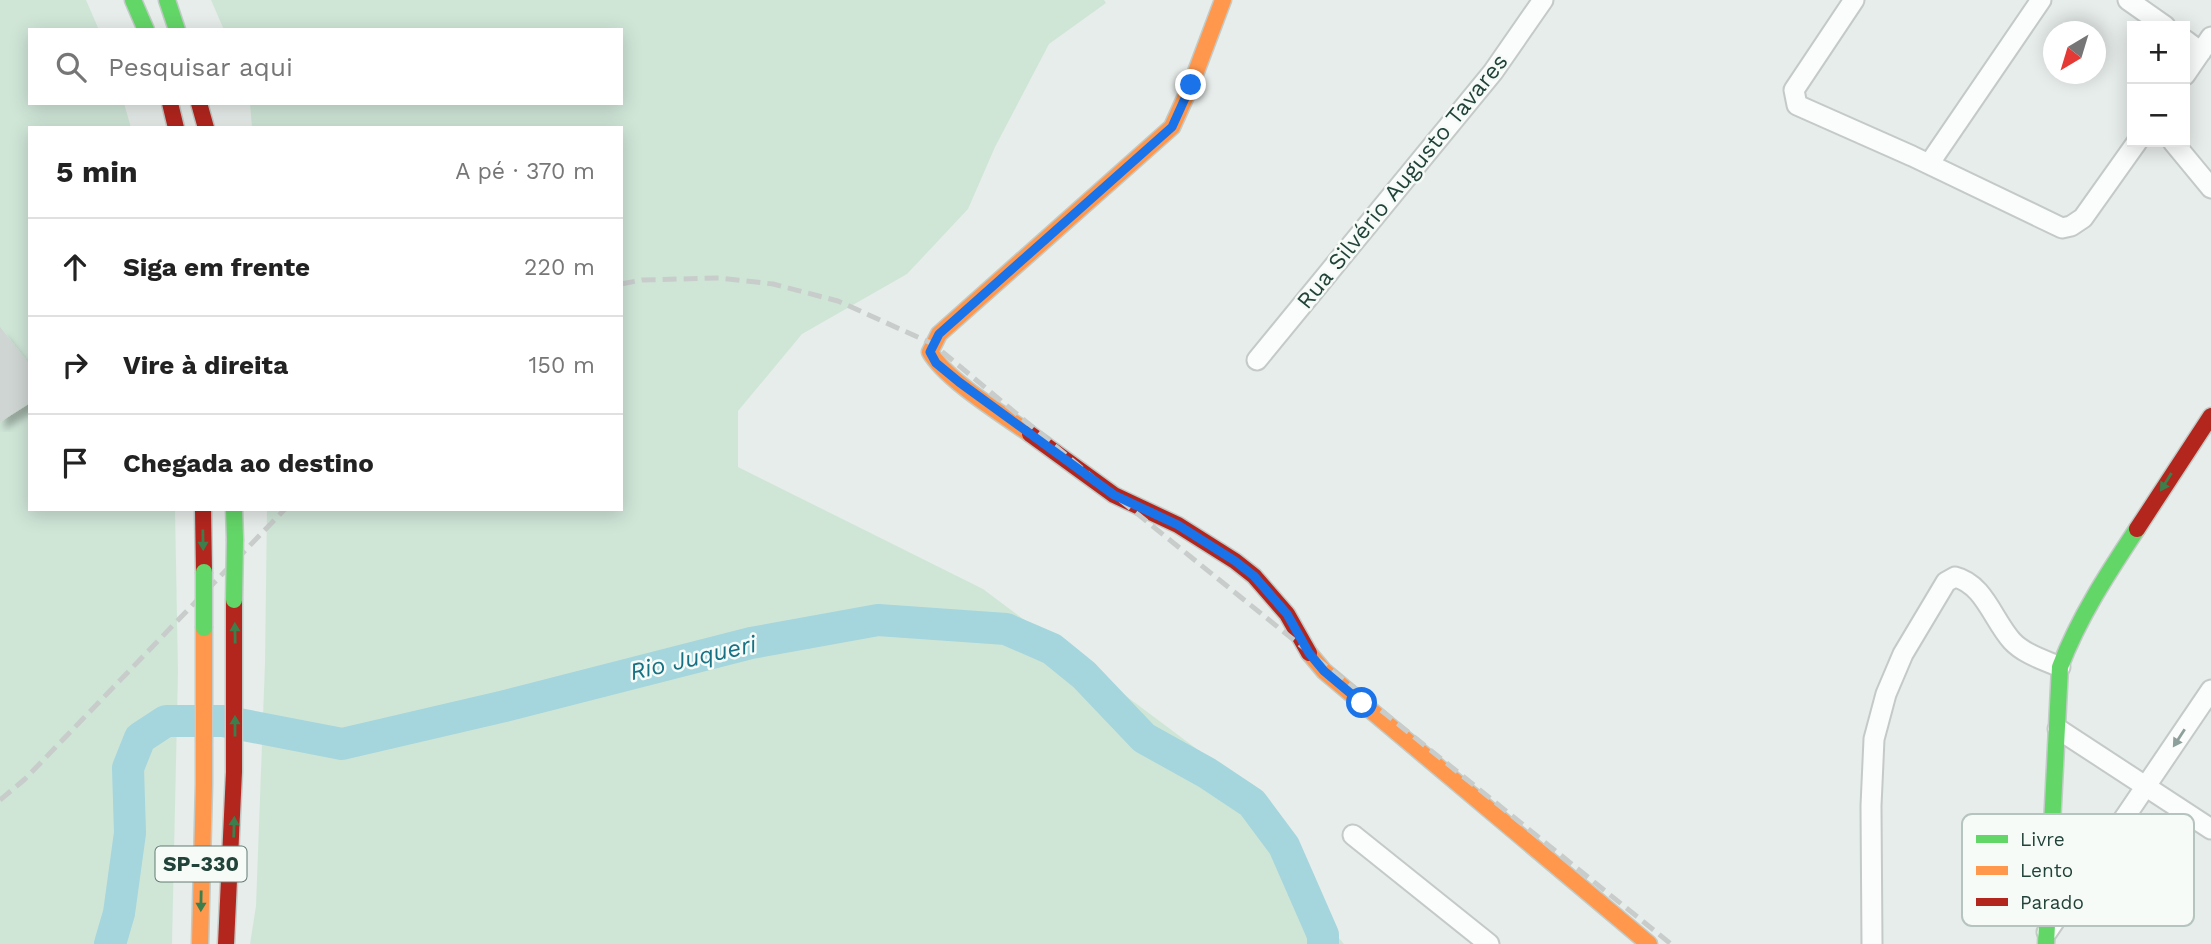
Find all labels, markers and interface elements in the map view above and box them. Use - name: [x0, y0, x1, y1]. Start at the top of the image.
- north arrow: [2043, 21, 2106, 84]
- map controls: [2127, 21, 2190, 147]
- button: +: [2127, 21, 2190, 84]
- search box: [28, 28, 623, 105]
- icon: search: [52, 48, 90, 86]
- street label: Rua Silvério Augusto Tavares: [1291, 48, 1514, 314]
- text: Pesquisar aqui: [108, 52, 293, 82]
- route end: [1175, 69, 1206, 100]
- button: −: [2127, 84, 2190, 147]
- text: 5 min: [56, 154, 138, 189]
- text: A pé · 370 m: [455, 158, 595, 185]
- icon: ahead: [56, 248, 94, 286]
- text: Siga em frente: [123, 252, 310, 282]
- text: 220 m: [524, 254, 595, 281]
- icon: right: [56, 346, 94, 384]
- text: Vire à direita: [123, 350, 288, 380]
- text: 150 m: [529, 352, 595, 379]
- icon: arrive: [56, 444, 94, 482]
- text: Chegada ao destino: [123, 448, 374, 478]
- one-way arrow: [2160, 473, 2173, 492]
- one-way arrow: [197, 530, 209, 552]
- one-way arrow: [229, 622, 240, 644]
- water label: Rio Juqueri: [627, 630, 760, 686]
- route start: [1346, 687, 1377, 718]
- one-way arrow: [229, 715, 241, 737]
- one-way arrow: [2173, 728, 2186, 747]
- legend: [1962, 814, 2194, 926]
- one-way arrow: [228, 816, 239, 838]
- text: Livre: [2020, 828, 2065, 851]
- road number: SP-330: [156, 846, 246, 882]
- text: Lento: [2020, 859, 2073, 882]
- one-way arrow: [195, 891, 207, 913]
- text: Parado: [2020, 891, 2084, 914]

